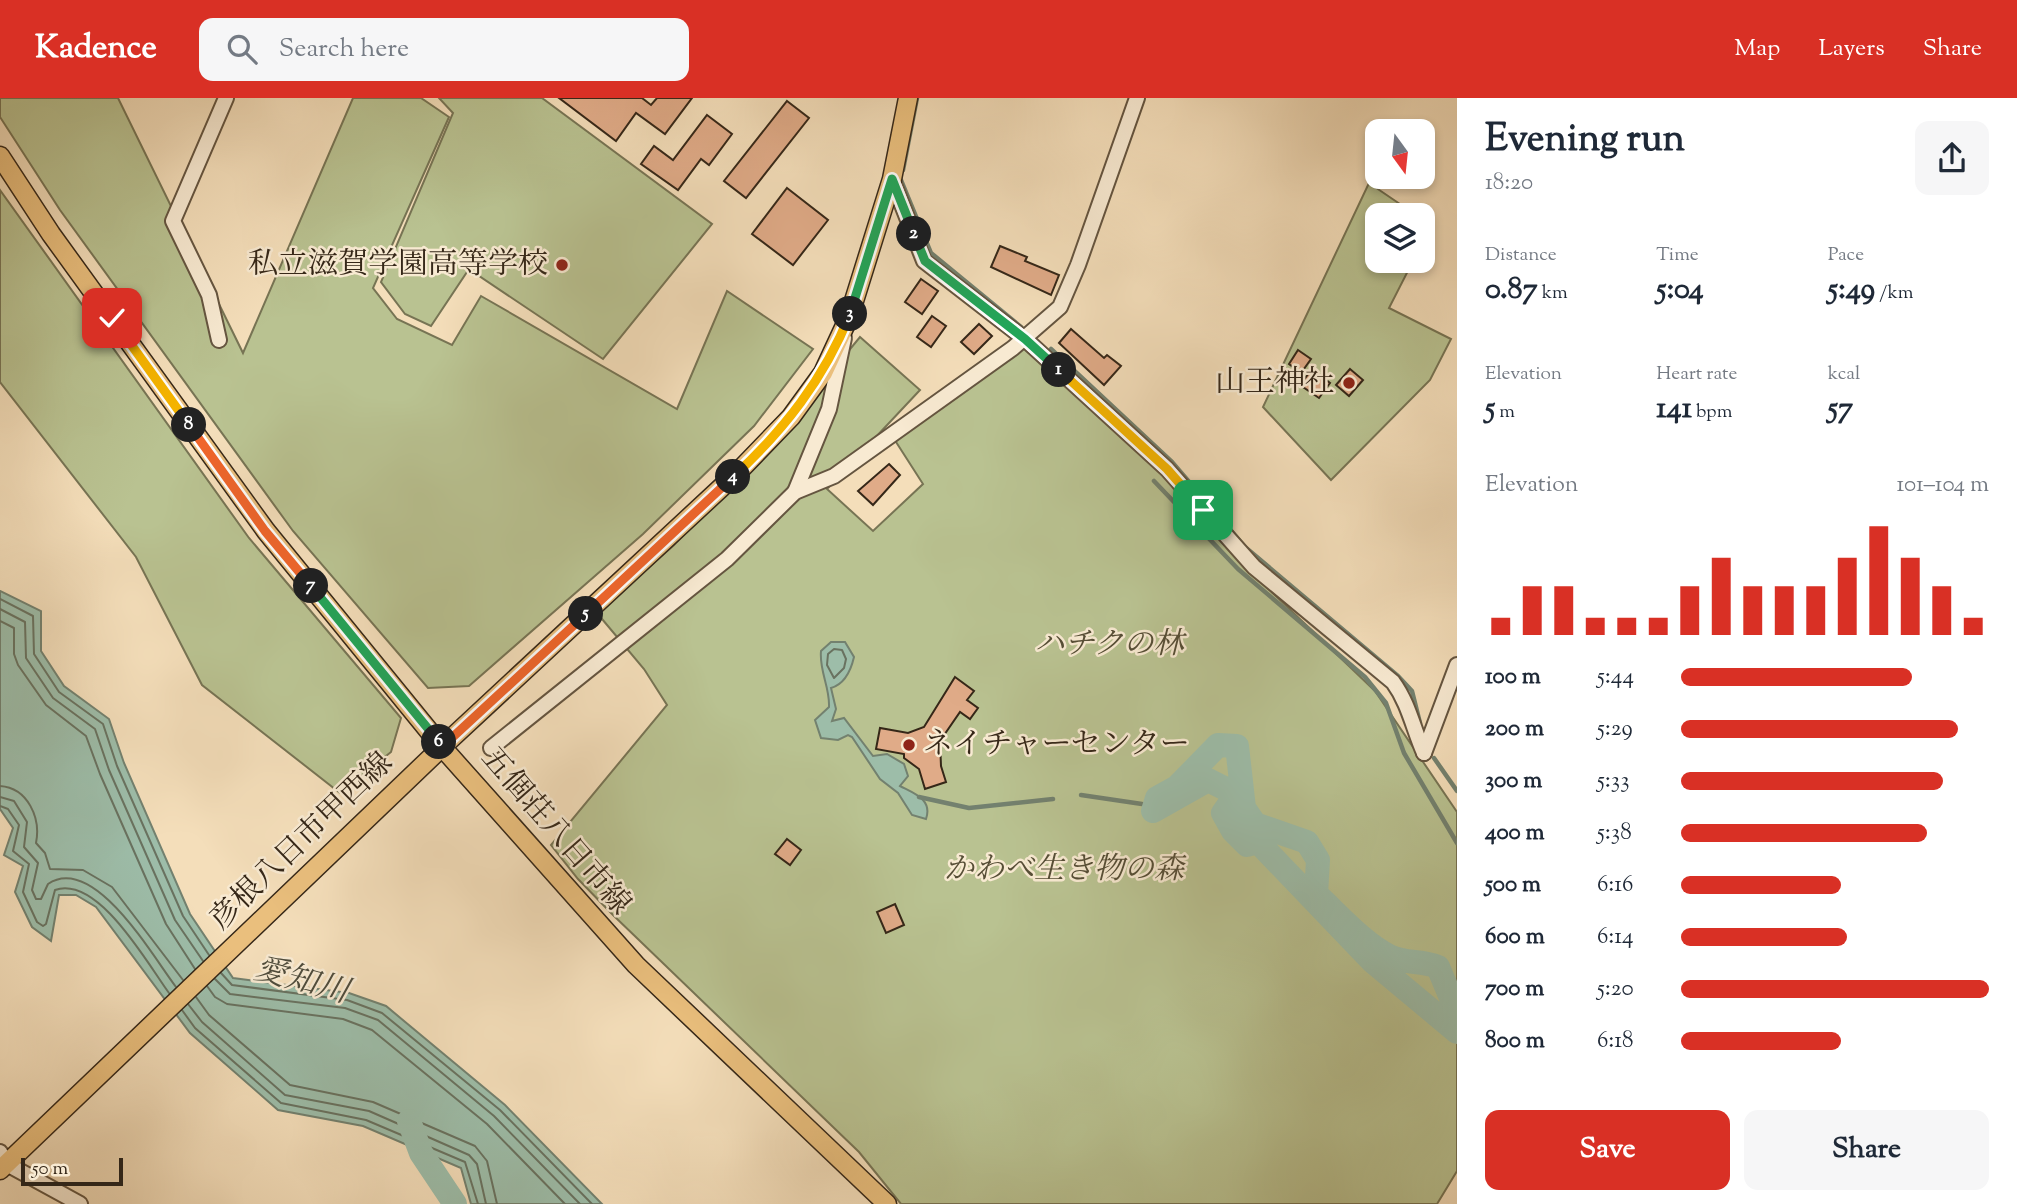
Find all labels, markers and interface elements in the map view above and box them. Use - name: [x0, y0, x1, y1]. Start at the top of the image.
- search box: [199, 18, 689, 81]
- text: Kadence: [35, 25, 157, 73]
- icon: search: [223, 30, 261, 68]
- text: Search here: [279, 31, 409, 68]
- text: Map: [1734, 32, 1780, 66]
- text: Layers: [1818, 32, 1885, 66]
- text: Share: [1923, 32, 1982, 66]
- text: Evening run: [1485, 114, 1685, 168]
- north arrow: [1365, 119, 1435, 189]
- map controls: [1365, 119, 1435, 273]
- button: share: [1915, 121, 1989, 195]
- text: 18:20: [1485, 167, 1533, 200]
- button: layers: [1365, 203, 1435, 273]
- pin: 2: [897, 216, 932, 252]
- text: 2: [909, 220, 918, 247]
- text: Distance: [1485, 242, 1557, 269]
- text: Time: [1656, 242, 1699, 269]
- text: Pace: [1828, 242, 1864, 269]
- place label: 私立滋賀学園高等学校: [248, 244, 548, 287]
- marker: 私立滋賀学園高等学校: [554, 257, 570, 273]
- text: 0.87: [1485, 269, 1538, 312]
- text: 5:04: [1656, 269, 1704, 312]
- text: 5:49: [1828, 269, 1875, 312]
- text: km: [1538, 280, 1568, 307]
- text: /km: [1875, 280, 1914, 307]
- pin: [82, 288, 142, 348]
- pin: 3: [832, 296, 868, 332]
- icon: check: [93, 299, 131, 337]
- text: 3: [846, 300, 853, 327]
- pin: 1: [1042, 352, 1076, 388]
- text: 1: [1055, 356, 1062, 383]
- text: Elevation: [1485, 361, 1562, 388]
- text: Heart rate: [1656, 361, 1737, 388]
- text: kcal: [1828, 361, 1860, 388]
- place label: 山王神社: [1215, 362, 1335, 405]
- marker: 山王神社: [1341, 375, 1357, 391]
- text: 5: [1485, 388, 1495, 431]
- text: 141: [1656, 388, 1692, 431]
- text: 57: [1828, 388, 1853, 431]
- text: m: [1495, 399, 1515, 426]
- text: bpm: [1692, 399, 1732, 426]
- pin: 8: [172, 408, 206, 442]
- text: 8: [184, 411, 193, 438]
- pin: 4: [716, 460, 750, 494]
- text: 4: [728, 463, 737, 490]
- text: Elevation: [1485, 469, 1578, 502]
- text: 101–104 m: [1896, 469, 1989, 502]
- pin: [1173, 480, 1233, 540]
- icon: arrive: [1184, 491, 1222, 529]
- pin: 7: [294, 568, 328, 603]
- text: 7: [306, 572, 315, 599]
- pin: 5: [568, 596, 604, 632]
- text: 5: [582, 600, 589, 627]
- park label: ハチクの林: [1035, 624, 1187, 667]
- text: 100 m: [1485, 661, 1541, 694]
- text: 5:44: [1597, 661, 1634, 694]
- text: 200 m: [1485, 713, 1544, 746]
- text: 5:29: [1597, 713, 1633, 746]
- pin: 6: [422, 724, 457, 760]
- place label: ネイチャーセンター: [923, 724, 1190, 767]
- text: 6: [434, 728, 443, 755]
- marker: ネイチャーセンター: [901, 737, 917, 753]
- street label: 五個荘八日市線: [470, 739, 640, 925]
- street label: 彦根八日市甲西線: [201, 743, 403, 941]
- text: 300 m: [1485, 765, 1542, 798]
- text: 5:33: [1597, 765, 1629, 798]
- text: 400 m: [1485, 817, 1545, 850]
- text: 5:38: [1597, 817, 1632, 850]
- park label: かわべ生き物の森: [944, 849, 1187, 892]
- text: 500 m: [1485, 869, 1541, 902]
- text: 6:16: [1597, 869, 1633, 902]
- text: 600 m: [1485, 921, 1545, 954]
- text: 6:14: [1597, 921, 1634, 954]
- water label: 愛知川: [249, 947, 356, 1017]
- text: 700 m: [1485, 973, 1544, 1006]
- text: 5:20: [1597, 973, 1634, 1006]
- text: 800 m: [1485, 1025, 1545, 1058]
- text: 6:18: [1597, 1025, 1634, 1058]
- button: Save: [1485, 1110, 1730, 1190]
- button: Share: [1744, 1110, 1989, 1190]
- scale bar: [21, 1155, 122, 1187]
- text: 50 m: [32, 1156, 68, 1183]

